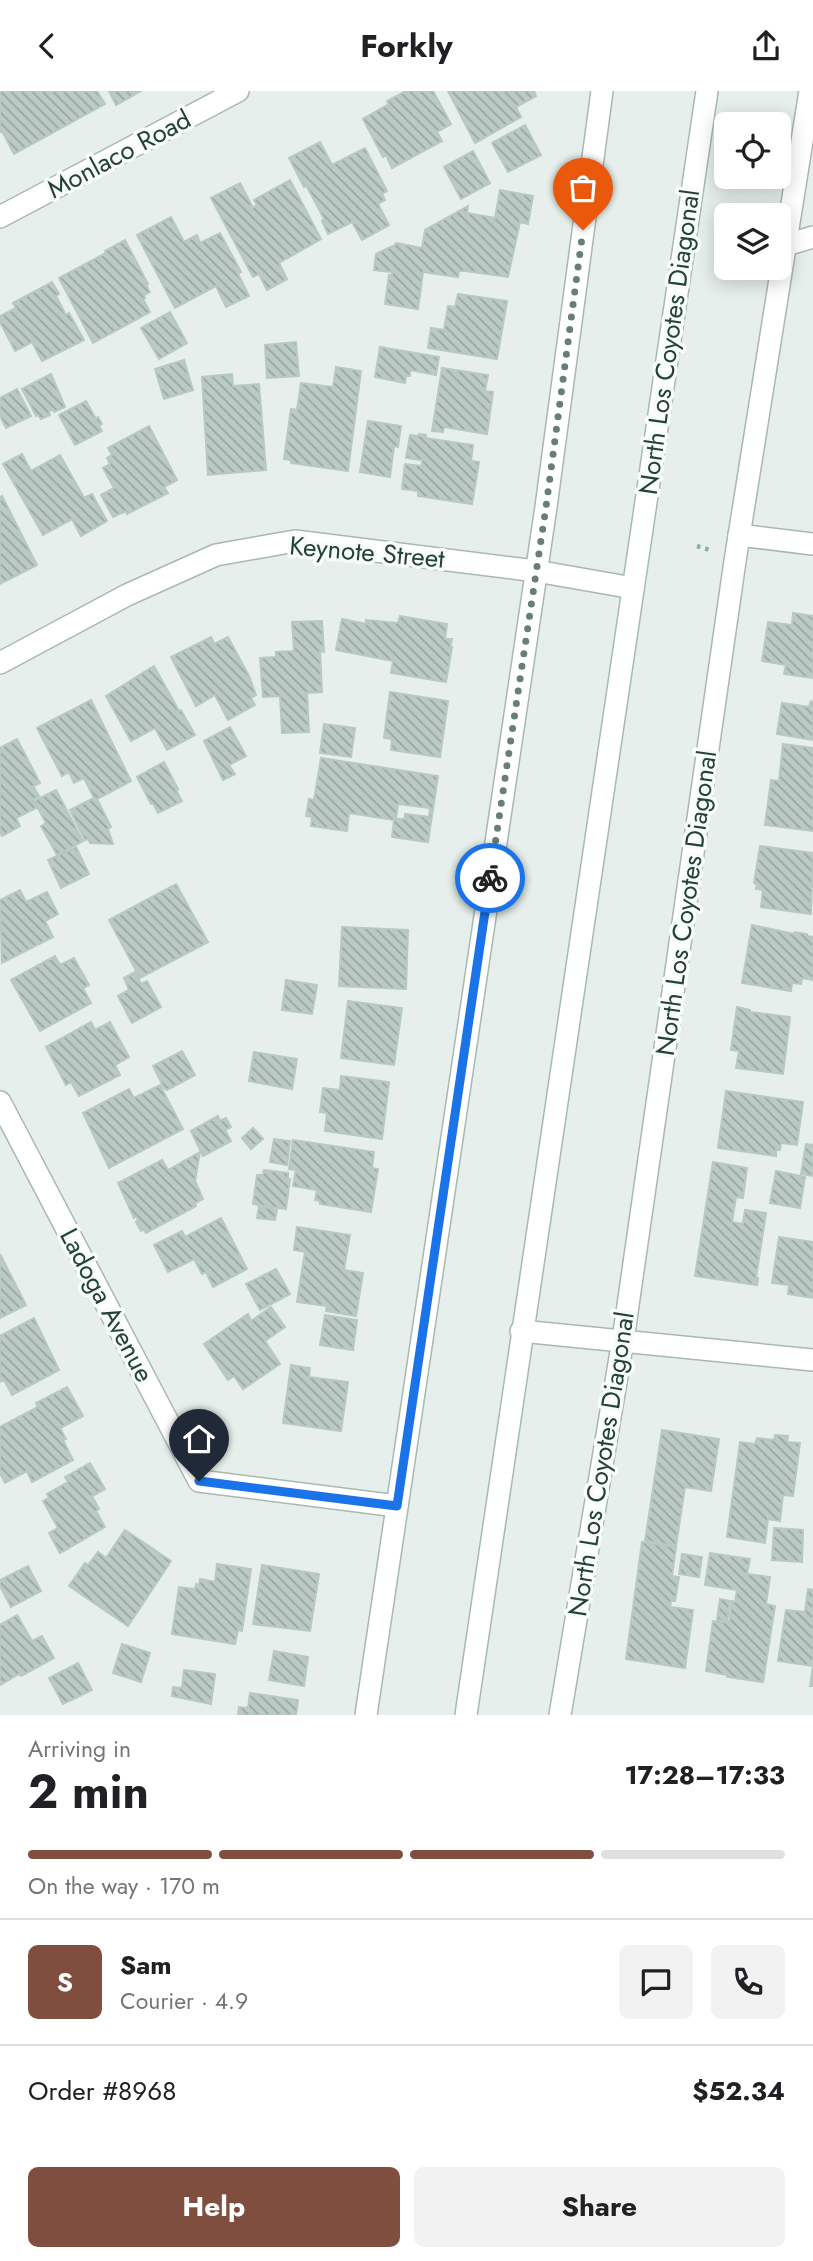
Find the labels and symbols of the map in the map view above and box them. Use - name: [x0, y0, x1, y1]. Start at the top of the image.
- street label: Monlaco Road: [40, 100, 198, 208]
- pin: [553, 158, 613, 230]
- street label: North Los Coyotes Diagonal: [629, 187, 709, 497]
- street label: Keynote Street: [288, 526, 447, 578]
- street label: North Los Coyotes Diagonal: [646, 748, 726, 1058]
- courier: [455, 843, 525, 913]
- street label: Ladoga Avenue: [50, 1221, 164, 1389]
- street label: North Los Coyotes Diagonal: [558, 1309, 644, 1619]
- pin: [169, 1409, 229, 1481]

